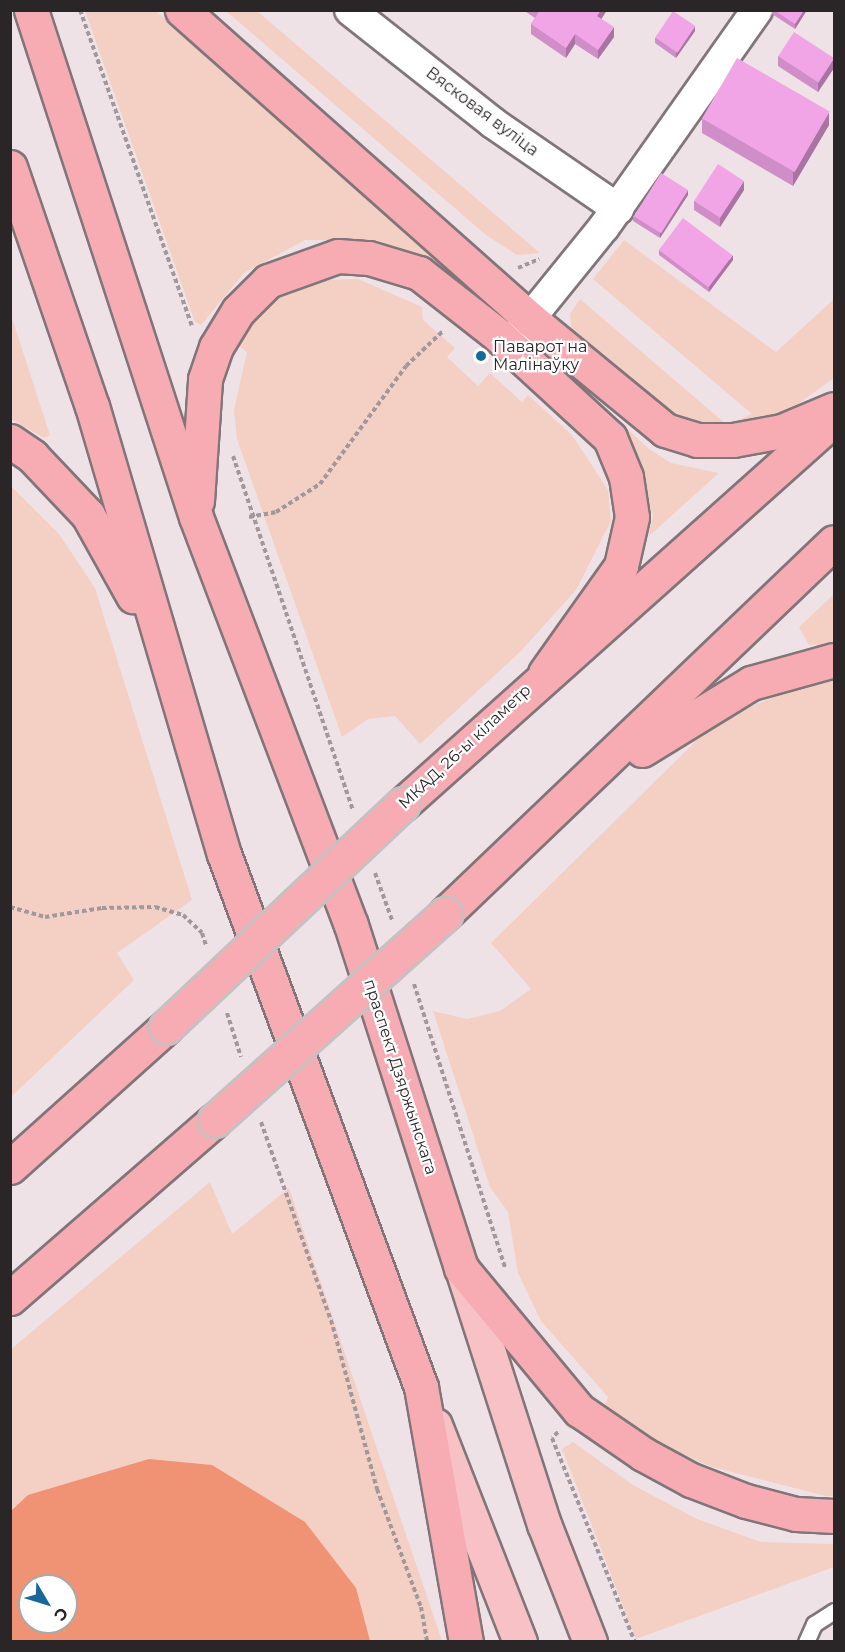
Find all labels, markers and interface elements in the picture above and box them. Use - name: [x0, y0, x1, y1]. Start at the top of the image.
- street label: Вясковая вуліца: [422, 63, 542, 161]
- place label: Паварот на Малінаўку: [493, 337, 587, 375]
- marker: Паварот на Малінаўку: [474, 349, 488, 363]
- street label: МКАД, 26-ы кіламетр: [395, 681, 535, 813]
- street label: праспект Дзяржынскага: [359, 977, 441, 1177]
- north arrow: [18, 1574, 78, 1634]
- text: С: [50, 1604, 72, 1625]

